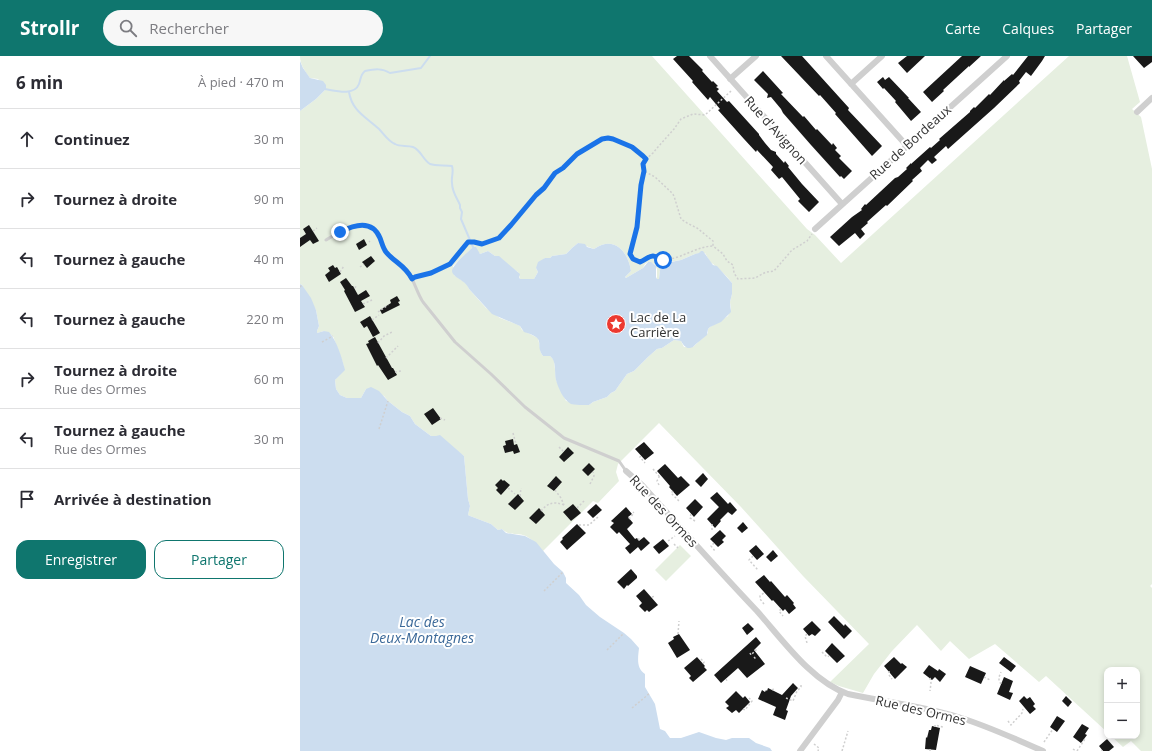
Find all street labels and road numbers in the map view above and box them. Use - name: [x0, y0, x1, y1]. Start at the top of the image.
- street label: Rue d'Avignon: [740, 92, 812, 168]
- street label: Rue de Bordeaux: [865, 100, 955, 184]
- street label: Rue des Ormes: [626, 471, 702, 551]
- street label: Rue des Ormes: [874, 691, 968, 729]

